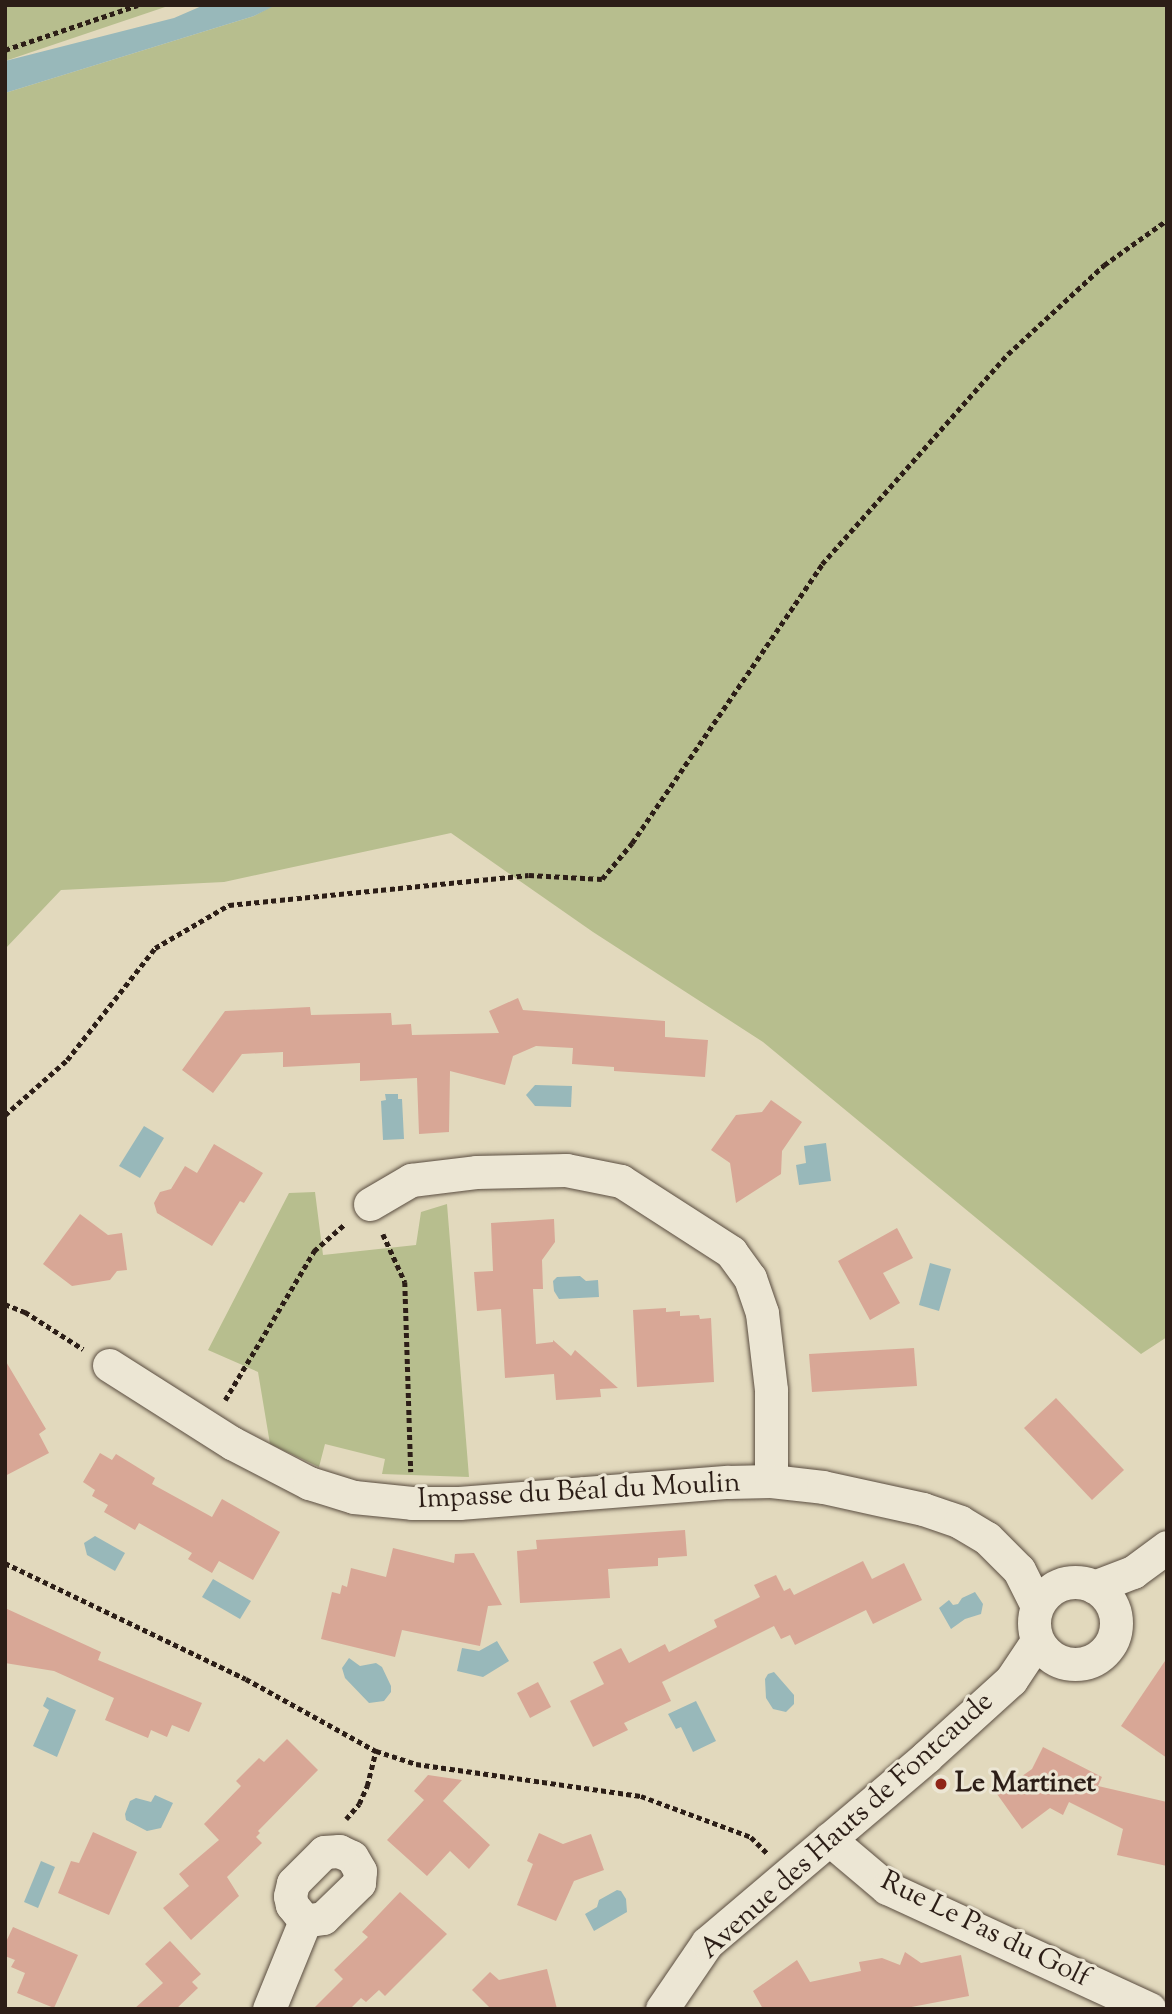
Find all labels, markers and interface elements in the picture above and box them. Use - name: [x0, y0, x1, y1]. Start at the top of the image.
- street label: Impasse du Béal du Moulin: [417, 1467, 741, 1517]
- street label: Avenue des Hauts de Fontcaude: [693, 1685, 1001, 1967]
- place label: Le Martinet: [955, 1767, 1096, 1801]
- marker: Le Martinet: [933, 1776, 949, 1792]
- street label: Rue Le Pas du Golf: [875, 1865, 1095, 1995]

